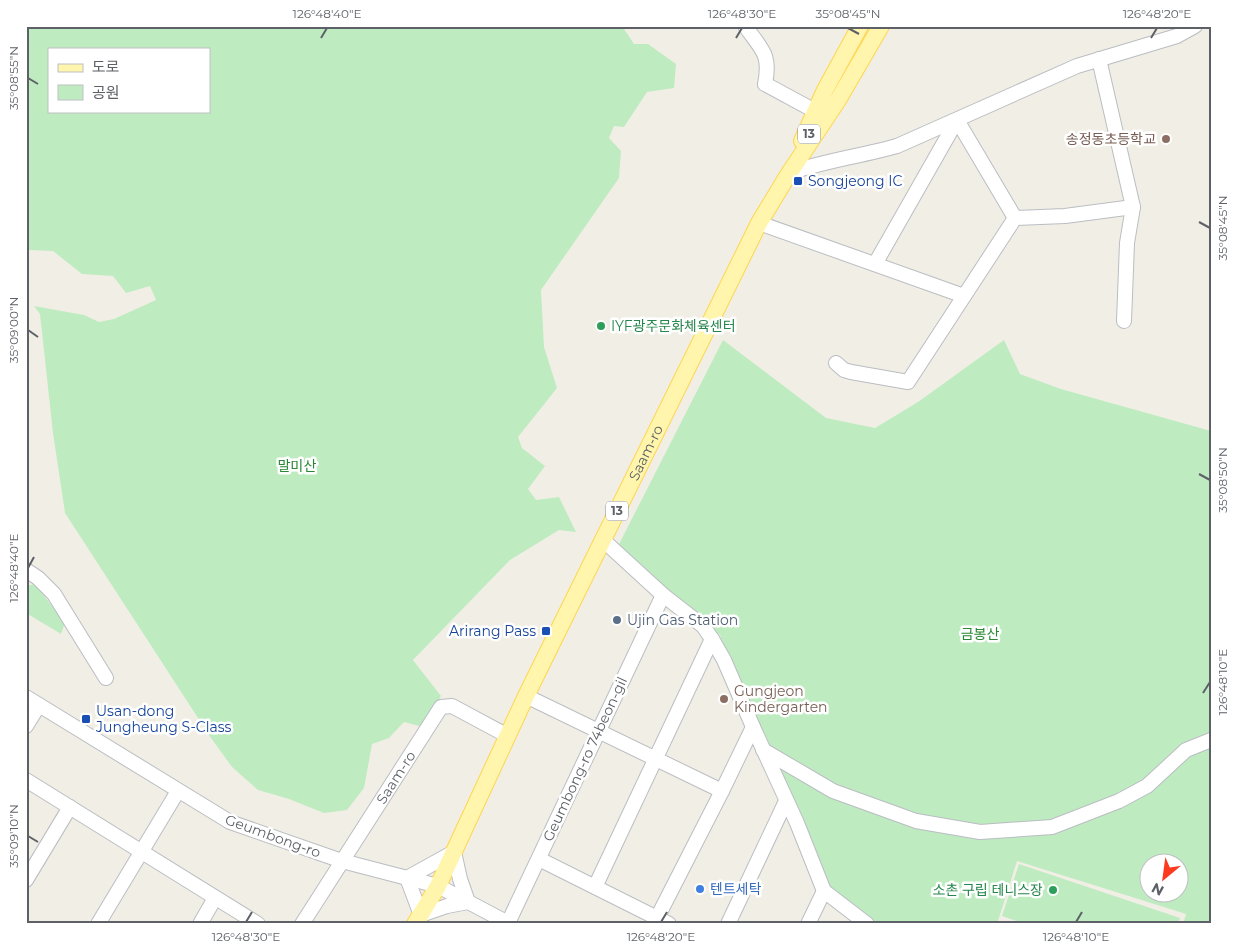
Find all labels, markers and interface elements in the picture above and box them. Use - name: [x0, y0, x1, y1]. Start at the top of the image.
- text: 126°48'40"E: [293, 6, 361, 21]
- text: 126°48'30"E: [708, 6, 776, 21]
- text: 35°08'45"N: [816, 6, 880, 21]
- text: 126°48'20"E: [1123, 6, 1191, 21]
- text: 35°08'55"N: [6, 46, 21, 110]
- legend: [48, 48, 210, 112]
- text: 도로: [92, 57, 120, 76]
- text: 공원: [92, 83, 120, 102]
- road number: 13: [798, 125, 820, 144]
- place label: 송정동초등학교: [1066, 130, 1156, 148]
- marker: 송정동초등학교: [1160, 133, 1172, 145]
- place label: Songjeong IC: [808, 172, 902, 190]
- marker: Songjeong IC: [792, 175, 804, 187]
- text: 35°08'45"N: [1215, 196, 1230, 260]
- text: 35°09'00"N: [6, 297, 21, 363]
- place label: IYF광주문화체육센터: [611, 317, 736, 335]
- marker: IYF광주문화체육센터: [595, 320, 607, 332]
- street label: Saam-ro: [625, 422, 667, 483]
- text: 35°08'50"N: [1215, 447, 1230, 513]
- park label: 말미산: [278, 457, 316, 475]
- road number: 13: [606, 502, 628, 520]
- text: 126°48'40"E: [6, 534, 21, 602]
- place label: Ujin Gas Station: [627, 611, 738, 629]
- marker: Ujin Gas Station: [611, 614, 623, 626]
- place label: Arirang Pass: [449, 622, 536, 640]
- marker: Arirang Pass: [540, 625, 552, 637]
- park label: 금봉산: [961, 625, 999, 643]
- text: 126°48'10"E: [1215, 649, 1230, 715]
- street label: Geumbong-ro 74beon-gil: [539, 674, 631, 844]
- place label: Gungjeon Kindergarten: [734, 682, 828, 716]
- marker: Gungjeon Kindergarten: [718, 693, 730, 705]
- place label: Usan-dong Jungheung S-Class: [95, 702, 232, 736]
- marker: Usan-dong Jungheung S-Class: [80, 713, 92, 725]
- street label: Saam-ro: [372, 747, 420, 807]
- text: 35°09'10"N: [6, 804, 21, 868]
- street label: Geumbong-ro: [223, 810, 323, 862]
- north arrow: [1140, 852, 1190, 902]
- text: N: [1148, 879, 1167, 900]
- place label: 텐트세탁: [710, 880, 762, 898]
- place label: 소촌 구립 테니스장: [933, 881, 1043, 899]
- marker: 텐트세탁: [694, 883, 706, 895]
- marker: 소촌 구립 테니스장: [1047, 884, 1059, 896]
- text: 126°48'30"E: [212, 929, 280, 944]
- text: 126°48'20"E: [627, 929, 695, 944]
- text: 126°48'10"E: [1043, 929, 1109, 944]

